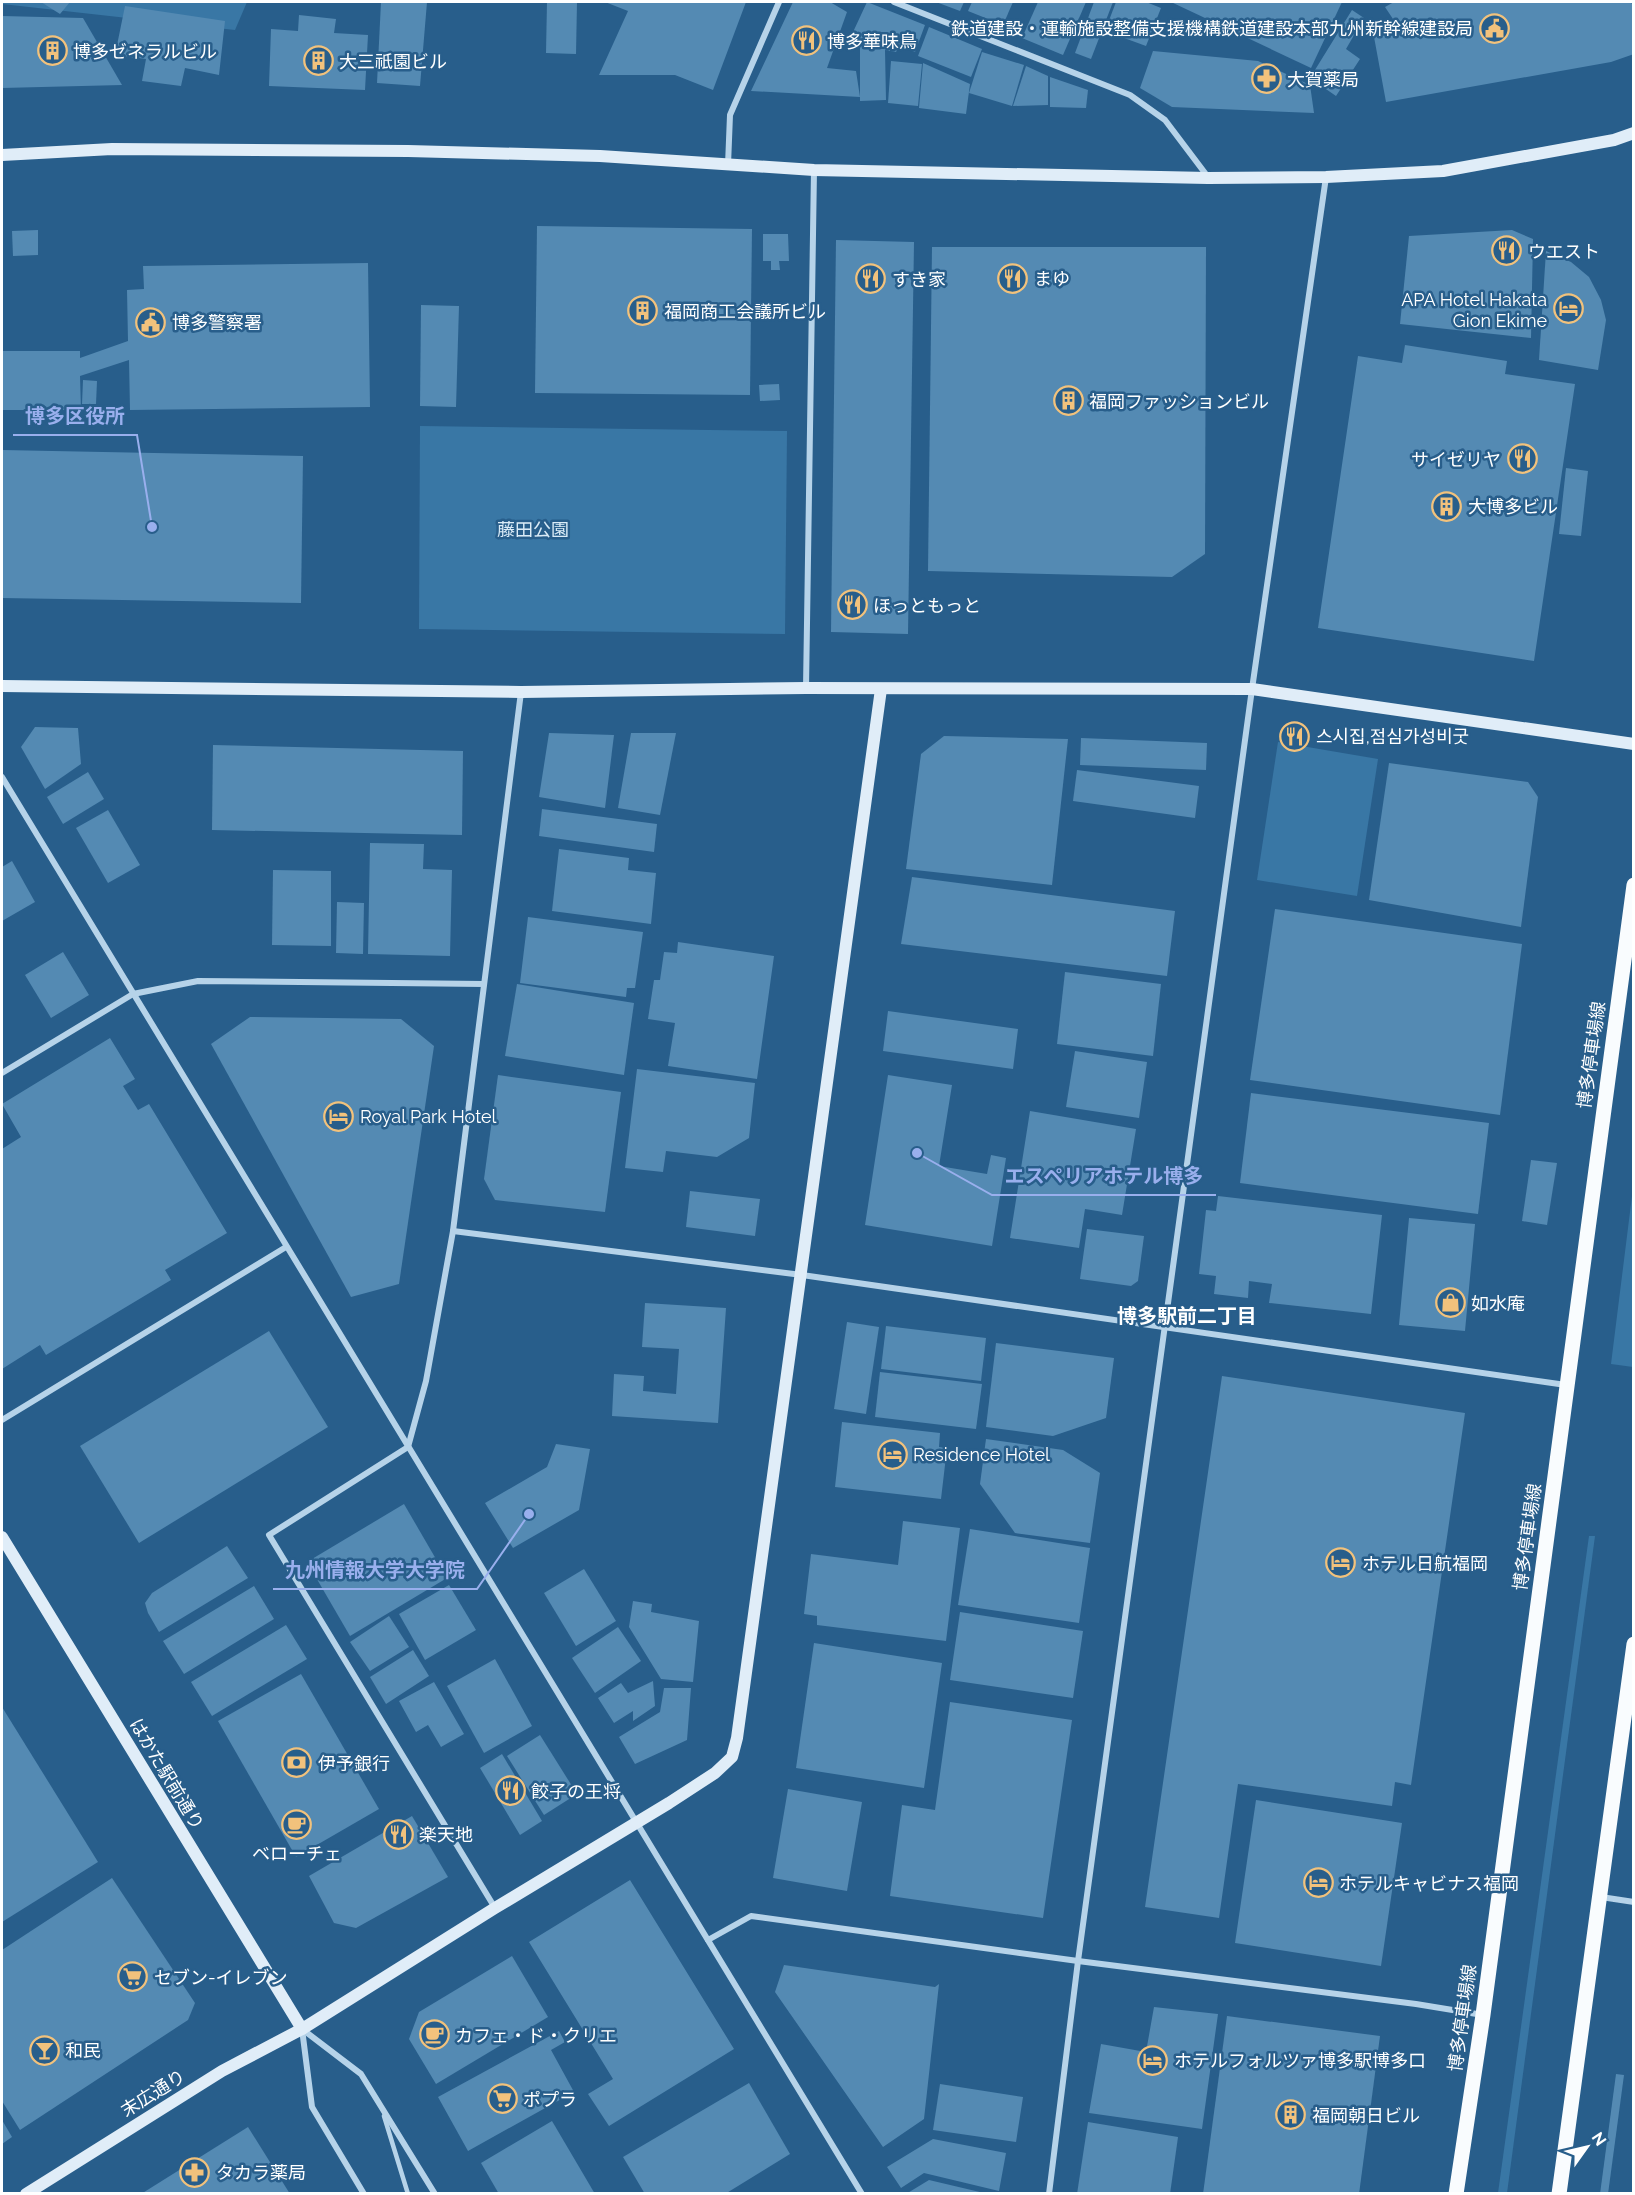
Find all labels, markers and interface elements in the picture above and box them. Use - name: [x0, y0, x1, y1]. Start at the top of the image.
- public building icon: 鉄道建設・運輸施設整備支援機構鉄道建設本部九州新幹線建設局: [1478, 12, 1510, 44]
- place label: 鉄道建設・運輸施設整備支援機構鉄道建設本部九州新幹線建設局: [951, 18, 1473, 39]
- restaurant icon: 博多華味鳥: [790, 25, 822, 57]
- place label: 博多華味鳥: [827, 31, 917, 52]
- building icon: 博多ゼネラルビル: [36, 35, 68, 67]
- place label: 博多ゼネラルビル: [73, 41, 217, 62]
- building icon: 大三祇園ビル: [302, 45, 334, 77]
- place label: 大三祇園ビル: [339, 51, 447, 72]
- pharmacy icon: 大賀薬局: [1250, 63, 1282, 95]
- place label: 大賀薬局: [1287, 69, 1359, 90]
- restaurant icon: ウエスト: [1491, 235, 1523, 267]
- place label: ウエスト: [1528, 241, 1600, 262]
- restaurant icon: まゆ: [997, 262, 1029, 294]
- restaurant icon: すき家: [855, 263, 887, 295]
- place label: まゆ: [1034, 268, 1070, 289]
- place label: すき家: [892, 269, 946, 290]
- place label: APA Hotel Hakata Gion Ekime: [1401, 289, 1547, 331]
- hotel icon: APA Hotel Hakata Gion Ekime: [1552, 293, 1584, 325]
- building icon: 福岡商工会議所ビル: [627, 295, 659, 327]
- place label: 福岡商工会議所ビル: [664, 301, 826, 322]
- public building icon: 博多警察署: [135, 306, 167, 338]
- place label: 博多警察署: [172, 312, 262, 333]
- building icon: 福岡ファッションビル: [1052, 385, 1084, 417]
- place label: 福岡ファッションビル: [1089, 391, 1269, 412]
- callout: 博多区役所: [13, 397, 137, 435]
- text: 博多区役所: [25, 404, 125, 428]
- restaurant icon: サイゼリヤ: [1506, 443, 1538, 475]
- place label: サイゼリヤ: [1411, 449, 1501, 470]
- building icon: 大博多ビル: [1431, 490, 1463, 522]
- place label: 大博多ビル: [1468, 496, 1558, 517]
- park label: 藤田公園: [497, 519, 569, 540]
- restaurant icon: ほっともっと: [836, 589, 868, 621]
- place label: ほっともっと: [873, 595, 981, 616]
- restaurant icon: 스시집,점심가성비굿: [1279, 720, 1311, 752]
- place label: 스시집,점심가성비굿: [1316, 726, 1469, 747]
- street label: 博多停車場線: [1573, 1000, 1609, 1110]
- hotel icon: Royal Park Hotel: [323, 1100, 355, 1132]
- place label: Royal Park Hotel: [360, 1106, 497, 1127]
- callout: エスペリアホテル博多: [992, 1157, 1216, 1195]
- text: エスペリアホテル博多: [1005, 1164, 1203, 1188]
- shop icon: 如水庵: [1434, 1287, 1466, 1319]
- place label: 如水庵: [1471, 1293, 1525, 1314]
- district label: 博多駅前二丁目: [1117, 1304, 1257, 1328]
- hotel icon: Residence Hotel: [876, 1438, 908, 1470]
- place label: Residence Hotel: [913, 1444, 1050, 1465]
- street label: 博多停車場線: [1509, 1482, 1545, 1592]
- hotel icon: ホテル日航福岡: [1325, 1547, 1357, 1579]
- callout: 九州情報大学大学院: [273, 1551, 477, 1589]
- place label: ホテル日航福岡: [1362, 1553, 1488, 1574]
- text: 九州情報大学大学院: [285, 1558, 465, 1582]
- street label: はかた駅前通り: [126, 1715, 208, 1833]
- bank icon: 伊予銀行: [281, 1747, 313, 1779]
- place label: 伊予銀行: [318, 1753, 390, 1774]
- restaurant icon: 餃子の王将: [494, 1775, 526, 1807]
- place label: 餃子の王将: [531, 1781, 621, 1802]
- cafe icon: ベローチェ: [281, 1808, 313, 1840]
- restaurant icon: 楽天地: [382, 1818, 414, 1850]
- place label: 楽天地: [419, 1824, 473, 1845]
- place label: ベローチェ: [252, 1843, 342, 1864]
- hotel icon: ホテルキャビナス福岡: [1302, 1867, 1334, 1899]
- place label: ホテルキャビナス福岡: [1339, 1873, 1519, 1894]
- supermarket icon: セブン-イレブン: [117, 1961, 149, 1993]
- street label: 博多停車場線: [1444, 1963, 1480, 2073]
- place label: セブン-イレブン: [154, 1967, 288, 1988]
- cafe icon: カフェ・ド・クリエ: [418, 2019, 450, 2051]
- place label: カフェ・ド・クリエ: [455, 2025, 617, 2046]
- bar icon: 和民: [28, 2034, 60, 2066]
- place label: 和民: [65, 2040, 101, 2061]
- hotel icon: ホテルフォルツァ博多駅博多口: [1137, 2044, 1169, 2076]
- place label: ホテルフォルツァ博多駅博多口: [1174, 2050, 1426, 2071]
- street label: 末広通り: [117, 2065, 189, 2121]
- supermarket icon: ポプラ: [486, 2083, 518, 2115]
- place label: ポプラ: [523, 2089, 577, 2110]
- building icon: 福岡朝日ビル: [1275, 2099, 1307, 2131]
- place label: 福岡朝日ビル: [1312, 2105, 1420, 2126]
- north arrow: [1557, 2117, 1617, 2177]
- text: N: [1588, 2129, 1610, 2149]
- pharmacy icon: タカラ薬局: [179, 2156, 211, 2188]
- place label: タカラ薬局: [216, 2162, 306, 2183]

